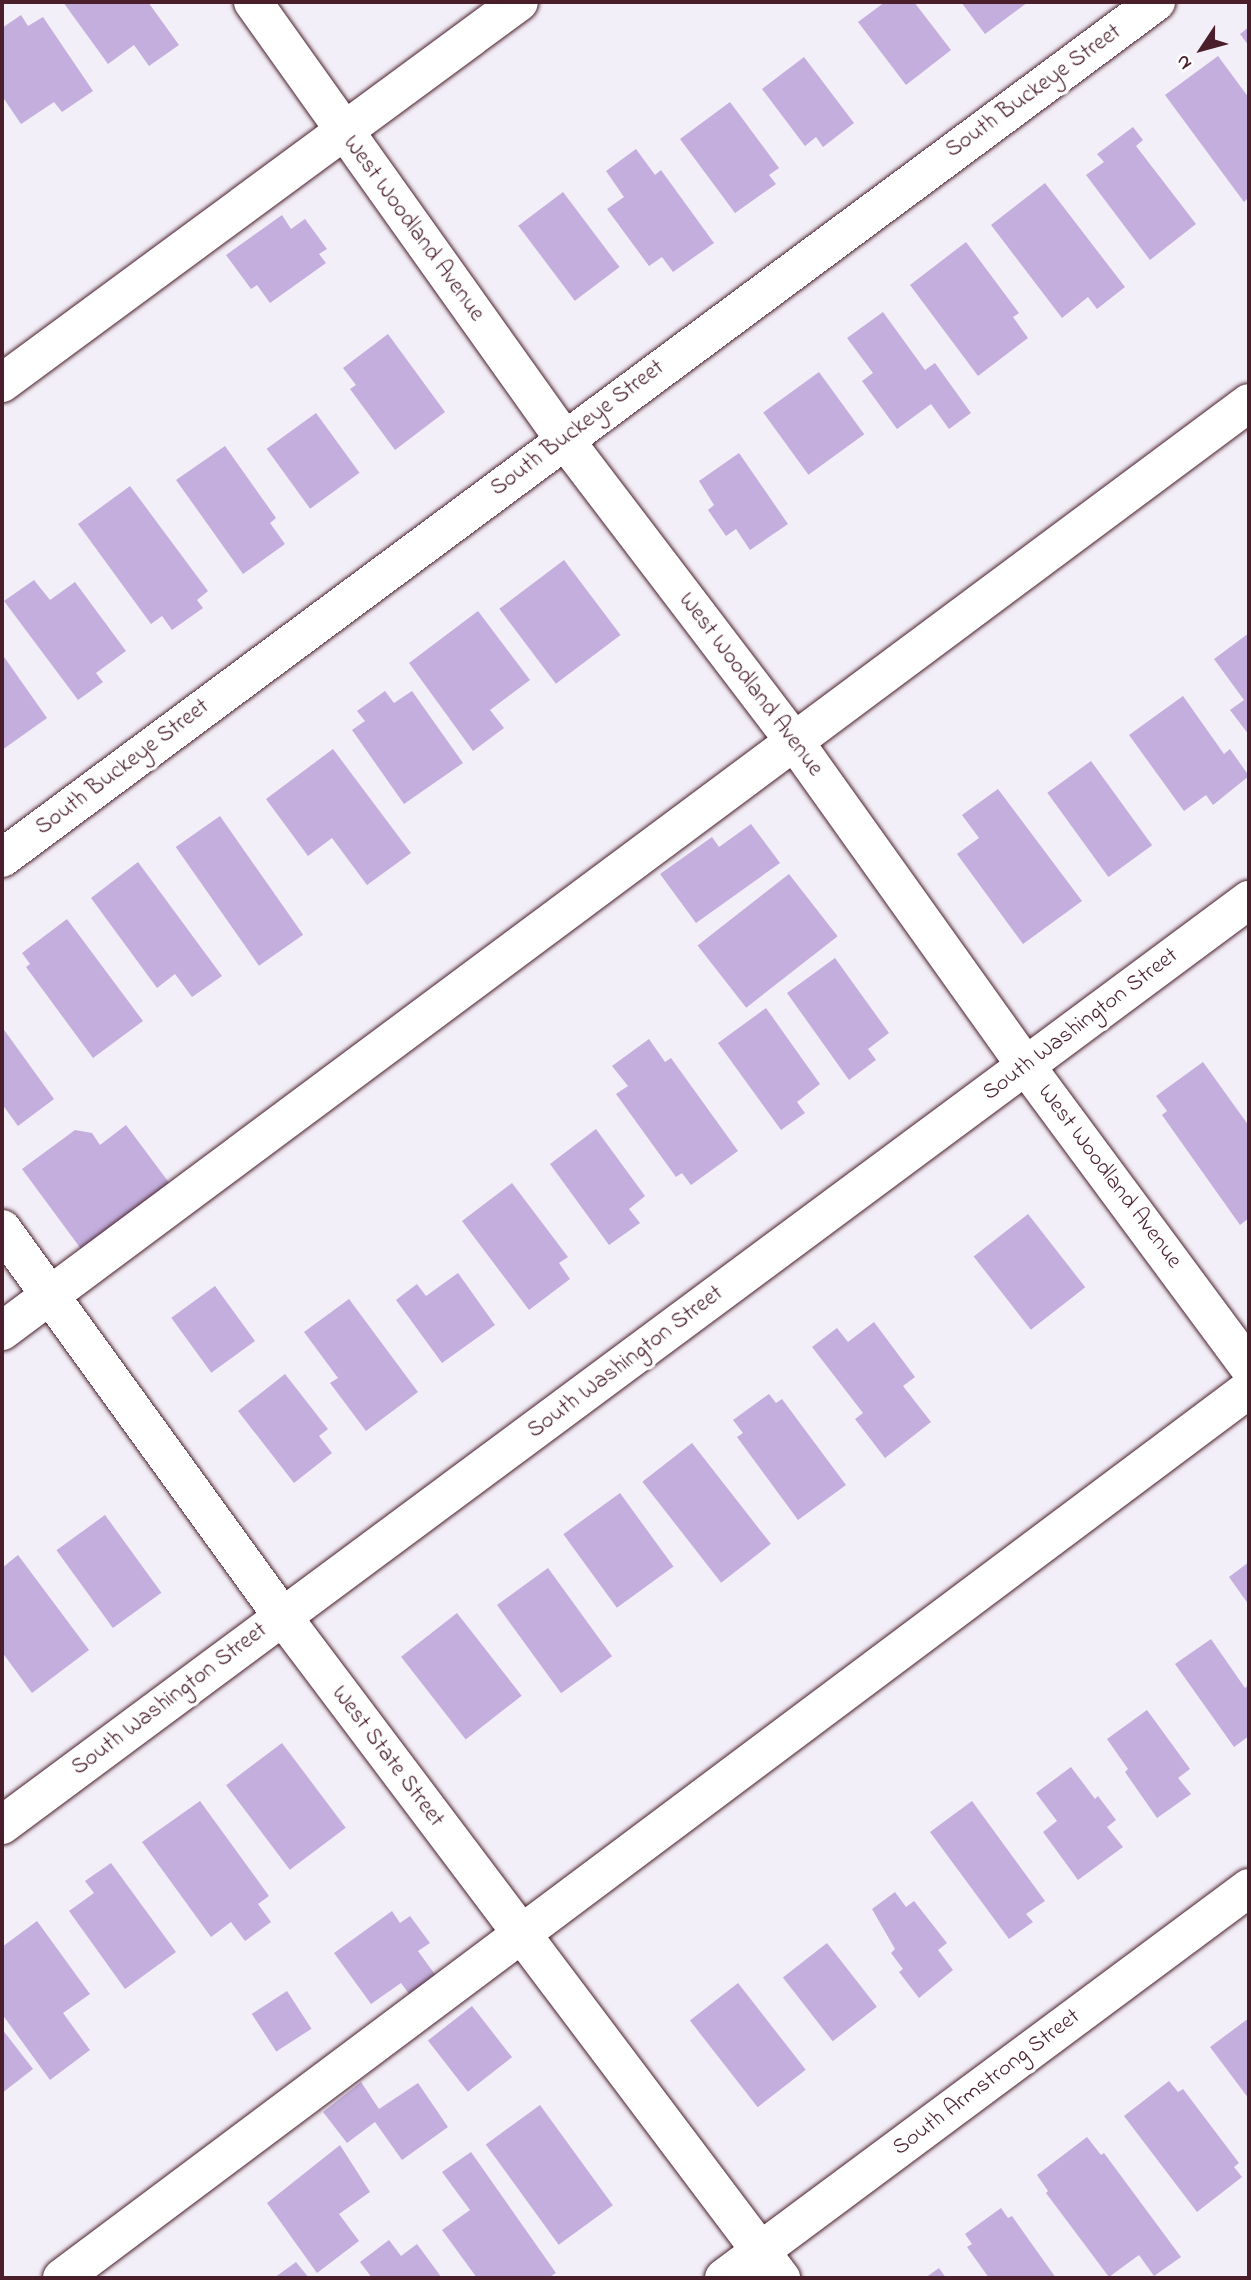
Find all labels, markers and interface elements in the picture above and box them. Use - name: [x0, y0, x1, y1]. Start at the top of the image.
- north arrow: [1167, 14, 1237, 84]
- street label: South Buckeye Street: [941, 19, 1127, 165]
- text: N: [1170, 49, 1199, 75]
- street label: West Woodland Avenue: [336, 131, 490, 327]
- street label: South Buckeye Street: [486, 355, 670, 503]
- street label: West Woodland Avenue: [672, 588, 828, 782]
- street label: South Buckeye Street: [31, 694, 215, 842]
- street label: South Washington Street: [978, 942, 1184, 1108]
- street label: West Woodland Avenue: [1031, 1080, 1187, 1274]
- street label: South Washington Street: [523, 1280, 729, 1446]
- street label: South Washington Street: [67, 1617, 273, 1783]
- street label: West State Street: [325, 1681, 449, 1833]
- street label: South Armstrong Street: [888, 2004, 1086, 2162]

